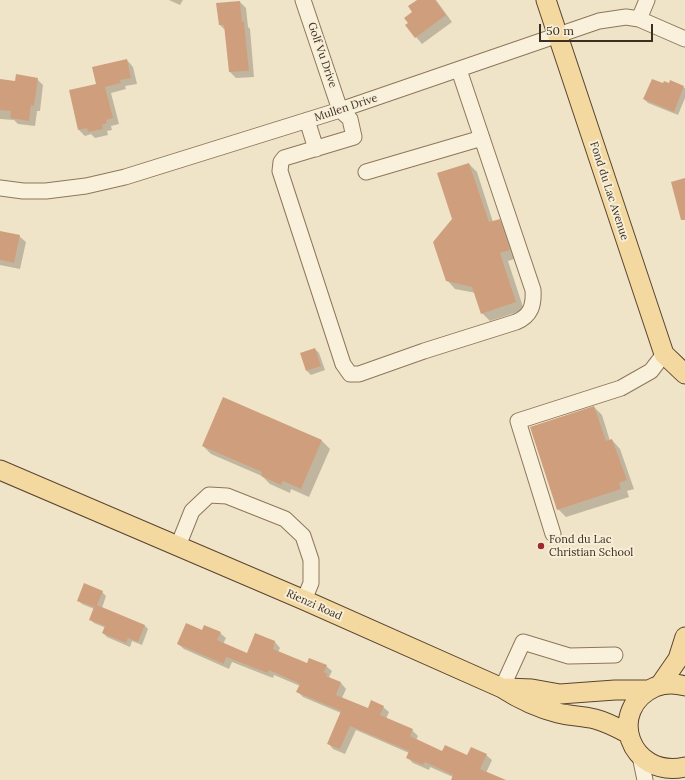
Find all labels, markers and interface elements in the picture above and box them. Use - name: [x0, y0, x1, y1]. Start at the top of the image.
- scale bar: [541, 16, 655, 42]
- street label: Golf Vu Drive: [305, 21, 339, 89]
- text: 50 m: [546, 23, 574, 38]
- street label: Mullen Drive: [313, 92, 379, 124]
- street label: Fond du Lac Avenue: [587, 140, 631, 242]
- place label: Fond du Lac Christian School: [549, 533, 633, 559]
- marker: Fond du Lac Christian School: [536, 541, 546, 551]
- street label: Rienzi Road: [284, 587, 344, 623]

